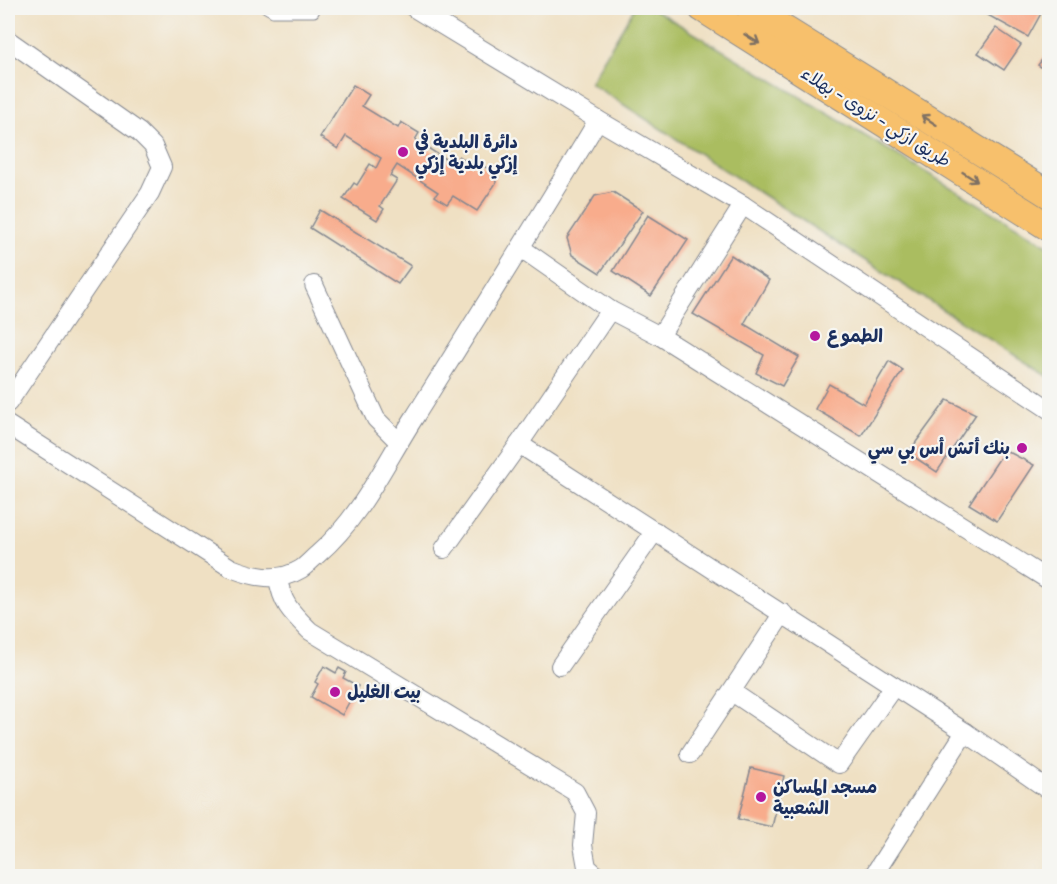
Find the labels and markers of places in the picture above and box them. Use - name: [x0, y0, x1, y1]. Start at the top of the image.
- place label: دائرة البلدية في إزكي بلدية إزكي: [415, 129, 518, 179]
- marker: دائرة البلدية في إزكي بلدية إزكي: [396, 145, 410, 159]
- place label: الطموع: [827, 325, 883, 348]
- marker: الطموع: [808, 329, 822, 343]
- place label: بنك أتش أس بي سي: [868, 437, 1010, 464]
- marker: بنك أتش أس بي سي: [1015, 441, 1029, 455]
- place label: بيت الغليل: [347, 681, 421, 704]
- marker: بيت الغليل: [328, 685, 342, 699]
- place label: مسجد المساكن الشعبية: [773, 776, 877, 820]
- marker: مسجد المساكن الشعبية: [754, 790, 768, 804]

